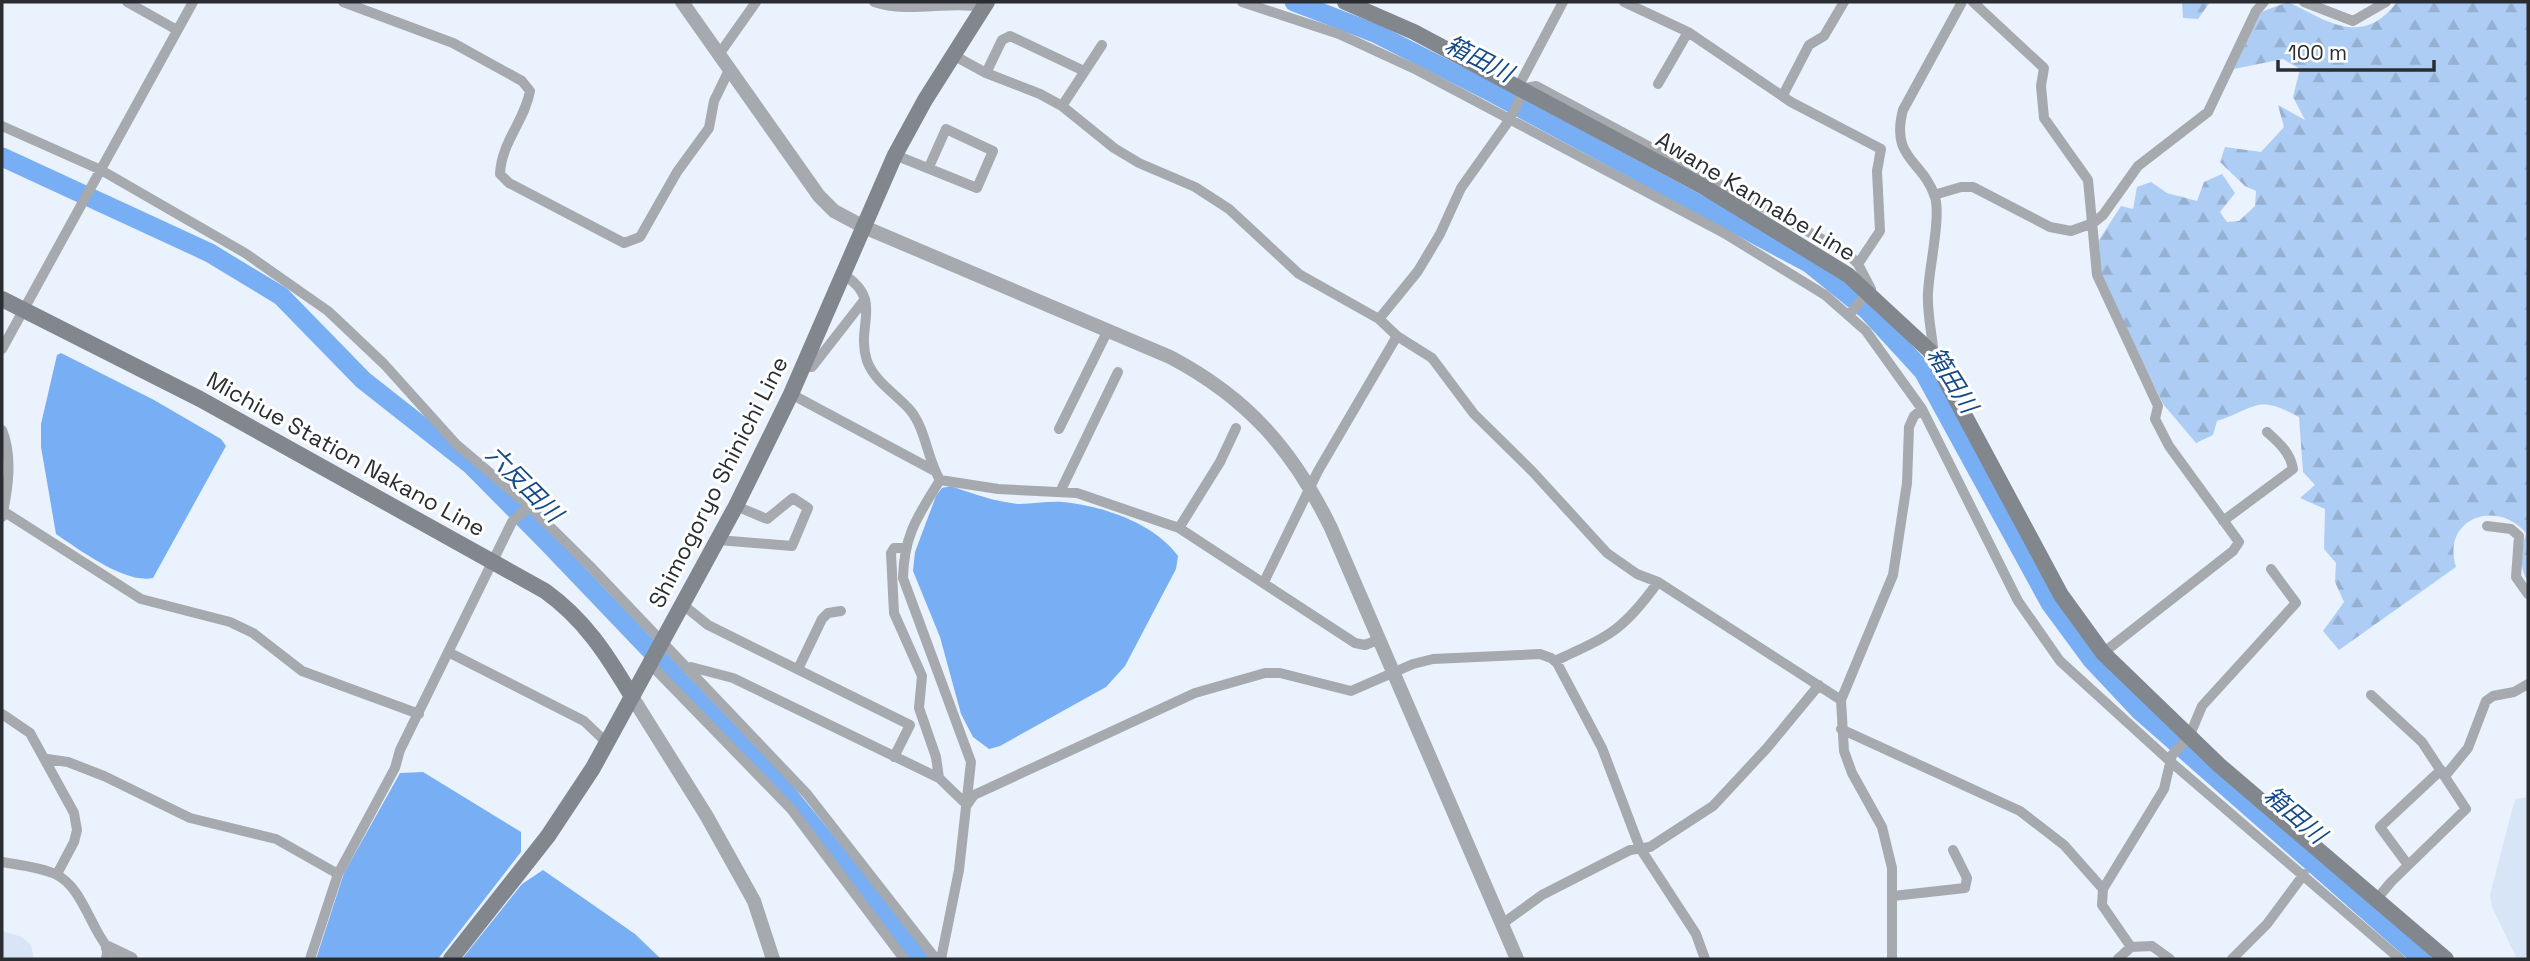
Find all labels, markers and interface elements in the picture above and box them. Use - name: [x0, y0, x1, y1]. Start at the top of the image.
- water label: 箱田川: [1440, 28, 1521, 90]
- scale bar: [2278, 28, 2434, 72]
- text: 100 m: [2288, 39, 2347, 66]
- street label: Awane Kannabe Line: [1650, 124, 1862, 268]
- water label: 箱田川: [1920, 341, 1986, 421]
- street label: Shimogoryo Shinichi Line: [641, 351, 795, 613]
- street label: Michiue Station Nakano Line: [201, 365, 491, 543]
- water label: 六反田川: [479, 439, 571, 531]
- water label: 箱田川: [2258, 779, 2335, 852]

